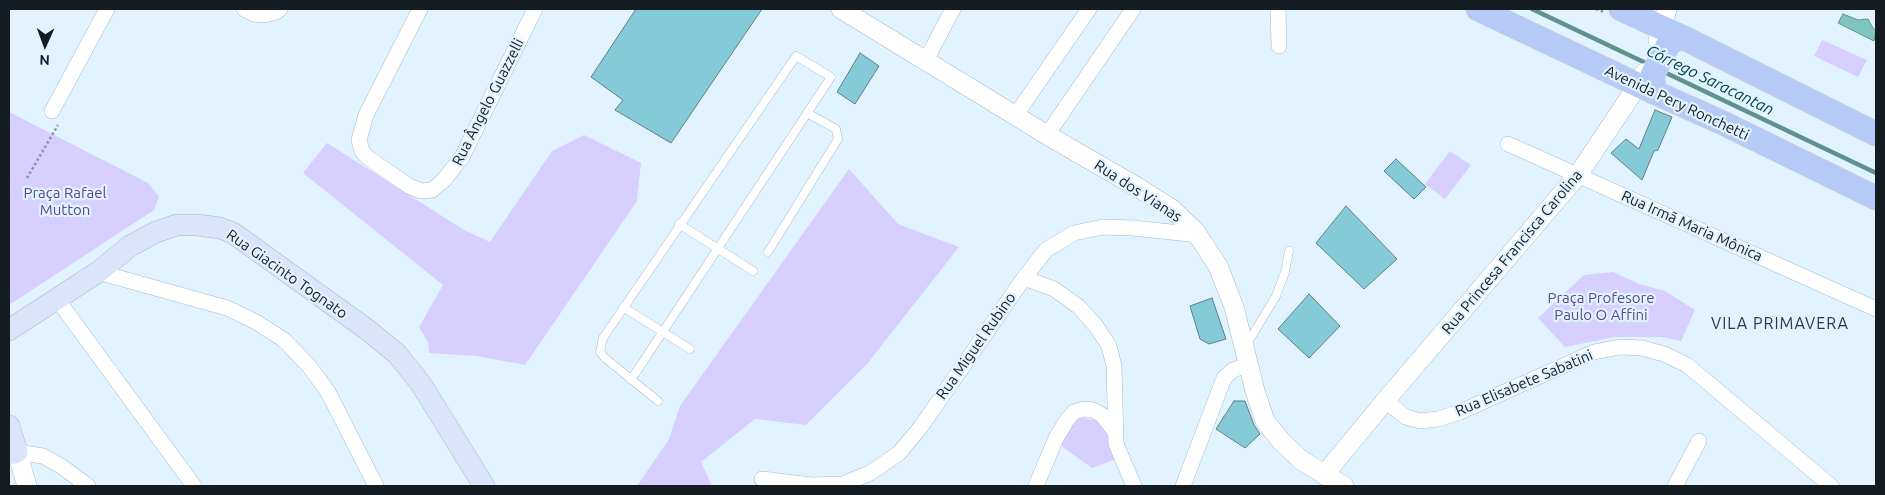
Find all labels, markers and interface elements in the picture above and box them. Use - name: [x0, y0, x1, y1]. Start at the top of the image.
- north arrow: [20, 20, 70, 70]
- street label: Rua Ângelo Guazzelli: [448, 36, 528, 168]
- water label: Córrego Saracantan: [1643, 41, 1777, 119]
- text: N: [39, 52, 50, 68]
- street label: Avenida Pery Ronchetti: [1602, 62, 1752, 144]
- street label: Rua dos Vianas: [1091, 156, 1185, 226]
- street label: Rua Princesa Francisca Carolina: [1438, 166, 1586, 338]
- park label: Praça Rafael Mutton: [23, 184, 107, 219]
- street label: Rua Irmã Maria Mônica: [1619, 187, 1765, 265]
- street label: Rua Giacinto Tognato: [223, 225, 351, 323]
- street label: Rua Miguel Rubino: [932, 289, 1020, 403]
- park label: Praça Profesore Paulo O Affini: [1547, 289, 1655, 324]
- district label: VILA PRIMAVERA: [1709, 314, 1851, 334]
- street label: Rua Elisabete Sabatini: [1452, 346, 1596, 420]

